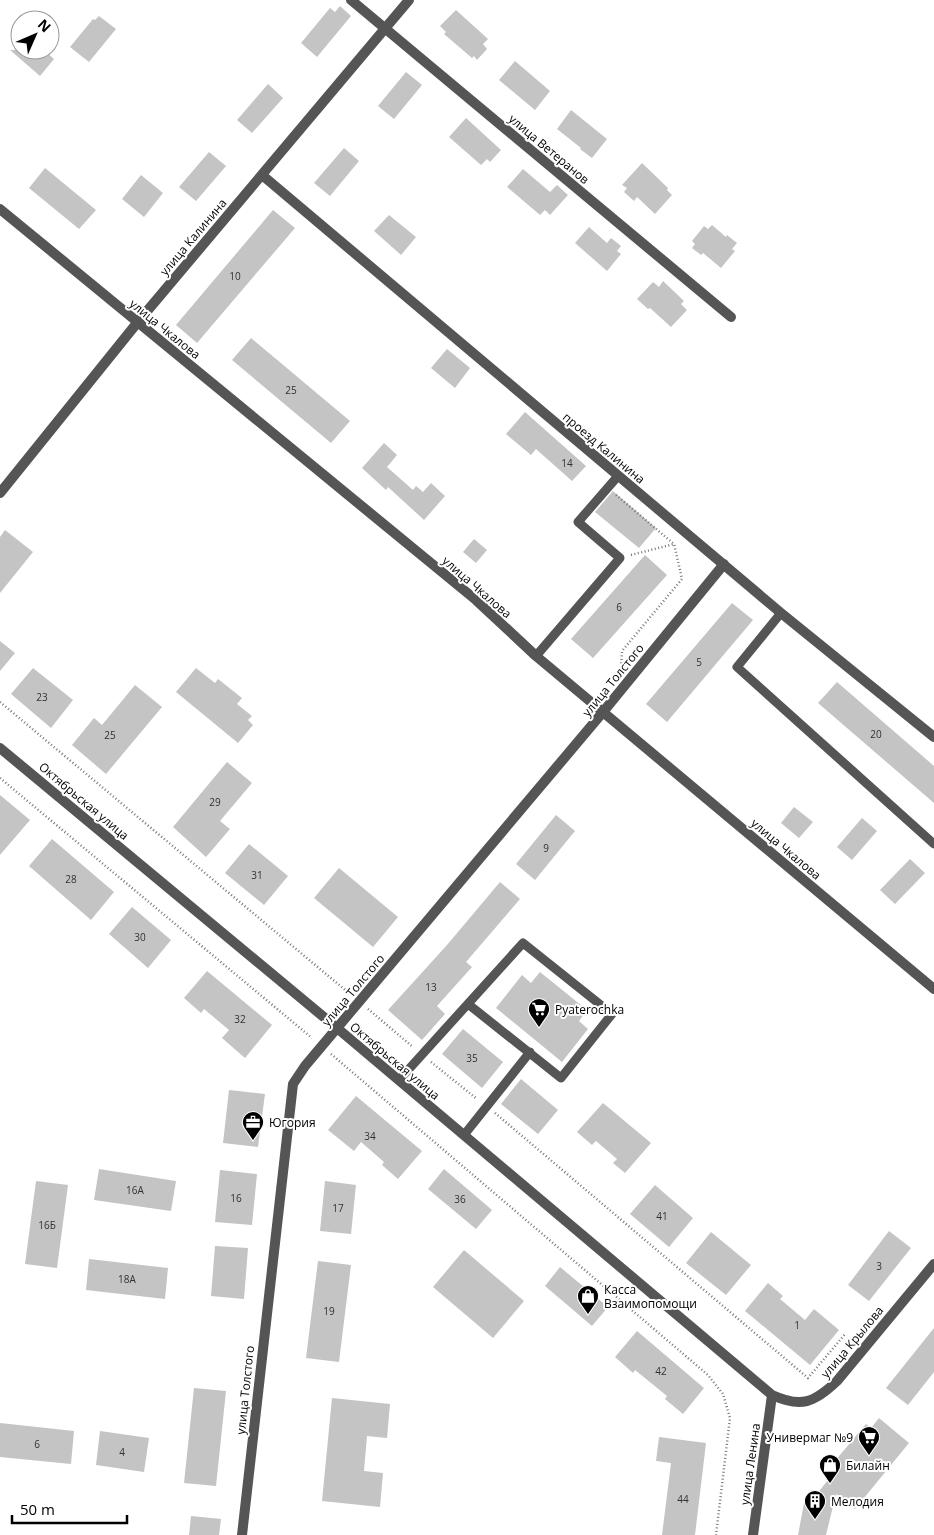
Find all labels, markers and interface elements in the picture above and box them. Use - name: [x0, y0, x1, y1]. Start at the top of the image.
- north arrow: [10, 10, 60, 60]
- text: N: [34, 15, 55, 36]
- street label: улица Ветеранов: [505, 110, 593, 188]
- street label: улица Калинина: [156, 195, 230, 279]
- house number: 10: [229, 269, 241, 283]
- street label: улица Чкалова: [126, 295, 204, 363]
- house number: 25: [285, 383, 297, 397]
- street label: проезд Калинина: [559, 409, 649, 487]
- house number: 14: [561, 456, 573, 470]
- street label: улица Чкалова: [439, 552, 515, 622]
- house number: 6: [616, 600, 622, 614]
- street label: улица Толстого: [578, 640, 648, 720]
- house number: 5: [696, 655, 702, 669]
- house number: 23: [36, 690, 48, 704]
- house number: 20: [870, 727, 882, 741]
- house number: 25: [104, 728, 116, 742]
- street label: Октябрьская улица: [35, 758, 133, 844]
- house number: 29: [209, 795, 221, 809]
- street label: улица Чкалова: [747, 815, 825, 883]
- house number: 9: [543, 841, 549, 855]
- house number: 31: [251, 868, 263, 882]
- house number: 28: [65, 872, 77, 886]
- house number: 30: [134, 930, 146, 944]
- street label: улица Толстого: [318, 950, 388, 1030]
- house number: 13: [425, 980, 437, 994]
- supermarket icon: Pyaterochka: [527, 997, 551, 1028]
- place label: Pyaterochka: [555, 1001, 624, 1018]
- house number: 32: [234, 1012, 246, 1026]
- street label: Октябрьская улица: [346, 1018, 444, 1104]
- house number: 35: [466, 1051, 478, 1065]
- office icon: Югория: [241, 1110, 265, 1141]
- place label: Югория: [269, 1114, 316, 1131]
- house number: 34: [364, 1129, 376, 1143]
- house number: 16А: [126, 1183, 145, 1197]
- house number: 16: [230, 1191, 242, 1205]
- house number: 36: [454, 1192, 466, 1206]
- house number: 17: [332, 1201, 344, 1215]
- house number: 41: [656, 1209, 668, 1223]
- house number: 16Б: [38, 1218, 56, 1232]
- house number: 3: [876, 1259, 882, 1273]
- house number: 18А: [118, 1272, 137, 1286]
- place label: Касса Взаимопомощи: [604, 1281, 697, 1312]
- shop icon: Касса Взаимопомощи: [576, 1284, 600, 1315]
- street label: улица Крылова: [817, 1302, 887, 1382]
- house number: 19: [323, 1304, 335, 1318]
- house number: 1: [794, 1318, 800, 1332]
- street label: улица Толстого: [232, 1345, 258, 1435]
- house number: 42: [655, 1364, 667, 1378]
- street label: улица Ленина: [736, 1422, 764, 1506]
- supermarket icon: Универмаг №9: [857, 1425, 881, 1456]
- place label: Универмаг №9: [767, 1429, 853, 1446]
- house number: 6: [34, 1437, 40, 1451]
- house number: 4: [119, 1445, 125, 1459]
- shop icon: Билайн: [818, 1453, 842, 1484]
- place label: Билайн: [846, 1457, 890, 1474]
- building icon: Мелодия: [803, 1489, 827, 1520]
- scale bar: [12, 1492, 128, 1524]
- house number: 44: [677, 1492, 689, 1506]
- place label: Мелодия: [831, 1493, 884, 1510]
- text: 50 m: [20, 1499, 55, 1519]

